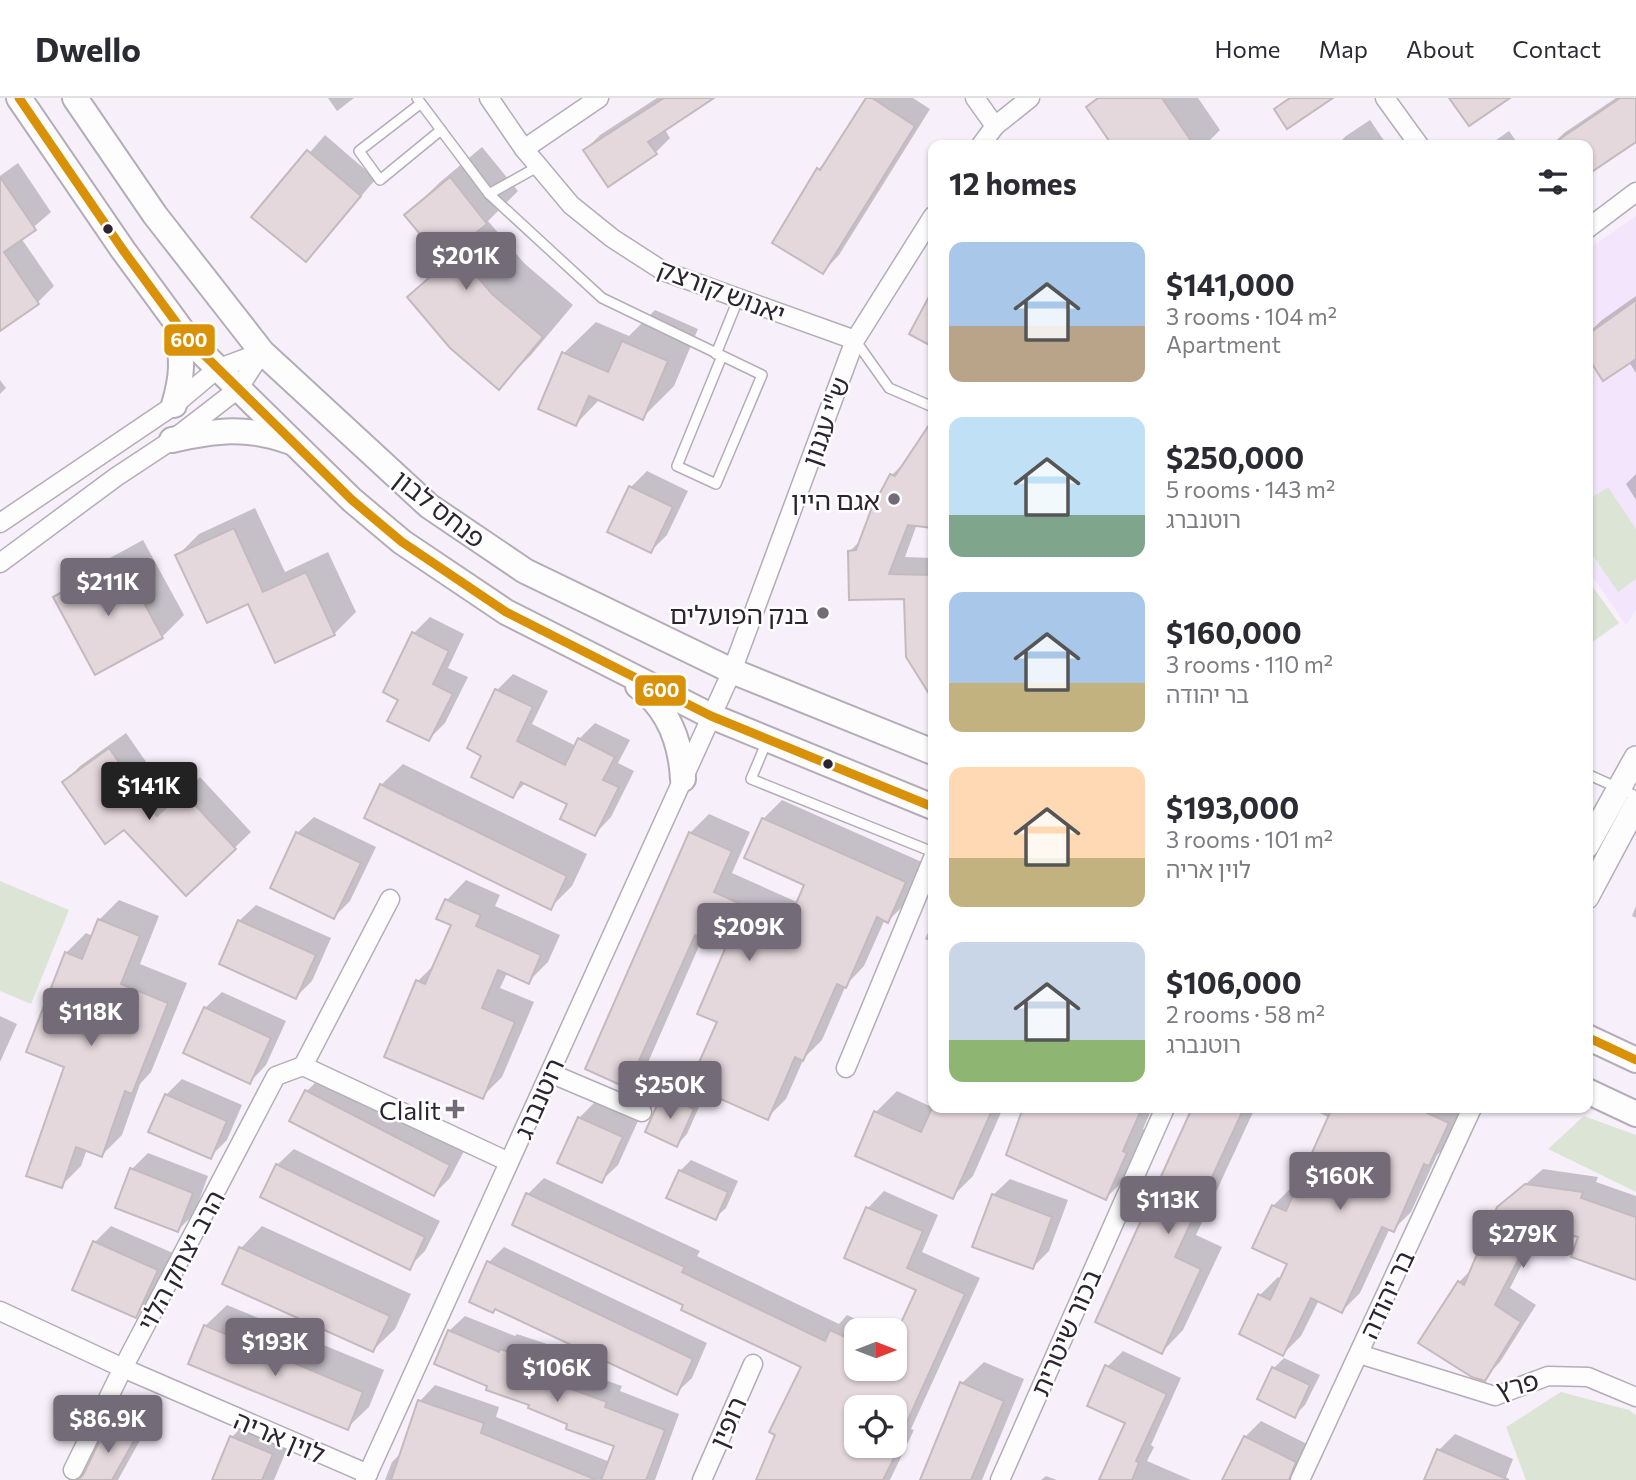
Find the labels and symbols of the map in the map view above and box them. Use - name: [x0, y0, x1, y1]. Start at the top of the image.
- unlabelled marker: [101, 222, 115, 236]
- pin: $201K: [417, 232, 515, 292]
- street label: יאנוש קורצק: [654, 252, 790, 328]
- line badge: 600: [163, 323, 216, 357]
- text: 600: [171, 328, 207, 351]
- street label: ש"י עגנון: [795, 372, 855, 470]
- street label: פנחס לבון: [388, 462, 492, 554]
- place label: אגם היין: [791, 484, 880, 515]
- marker: אגם היין: [886, 491, 902, 507]
- pin: $211K: [59, 559, 157, 618]
- place label: בנק הפועלים: [670, 598, 809, 629]
- marker: בנק הפועלים: [815, 605, 831, 621]
- line badge: 600: [634, 674, 687, 707]
- text: 600: [643, 678, 679, 701]
- unlabelled marker: [821, 757, 835, 771]
- pin: $141K: [100, 762, 198, 822]
- pin: $209K: [700, 904, 798, 963]
- pin: $118K: [42, 988, 140, 1048]
- street label: רוטנברג: [507, 1053, 569, 1143]
- pin: $250K: [621, 1062, 719, 1121]
- place label: Clalit: [379, 1094, 441, 1125]
- marker: Clalit: [447, 1101, 463, 1117]
- pin: $160K: [1291, 1152, 1389, 1212]
- pin: $113K: [1119, 1176, 1217, 1236]
- street label: הרב יצחק הלוי: [130, 1184, 230, 1336]
- pin: $279K: [1474, 1210, 1572, 1270]
- street label: בר יהודה: [1352, 1245, 1420, 1343]
- street label: בכור שיטרית: [1023, 1264, 1107, 1400]
- pin: $193K: [226, 1318, 324, 1378]
- north arrow: [844, 1318, 906, 1381]
- pin: $106K: [508, 1344, 606, 1404]
- street label: פרץ: [1492, 1364, 1542, 1404]
- street label: רופין: [702, 1392, 752, 1452]
- pin: $86.9K: [51, 1396, 165, 1455]
- street label: לוין אריה: [230, 1403, 330, 1469]

